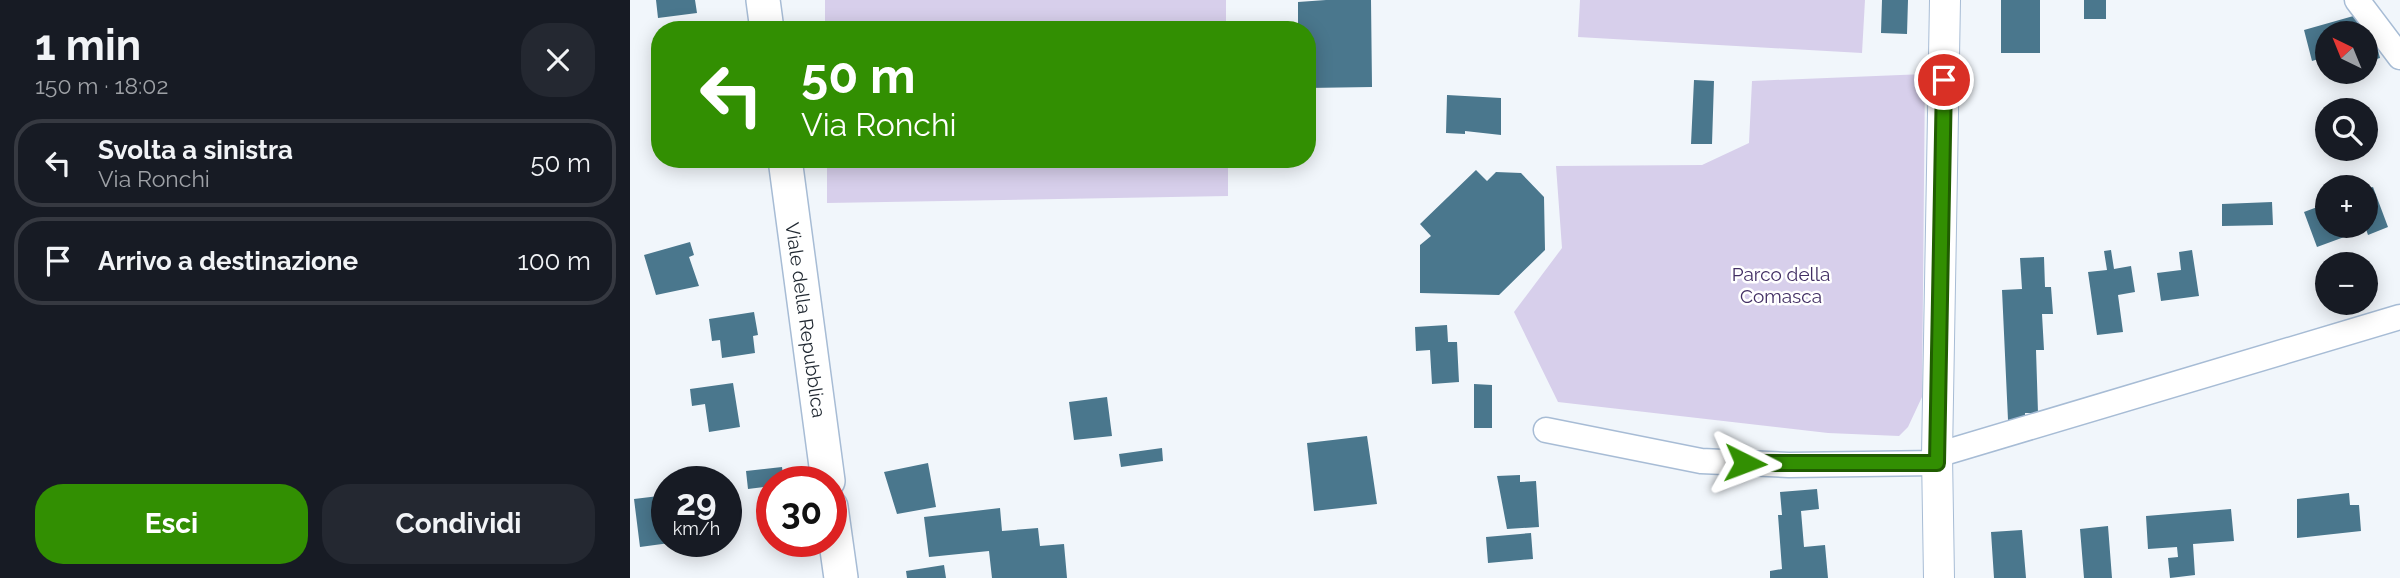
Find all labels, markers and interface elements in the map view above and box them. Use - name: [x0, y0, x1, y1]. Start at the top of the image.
- text: 1 min: [35, 21, 141, 70]
- north arrow: [2315, 21, 2378, 84]
- map controls: [2315, 21, 2378, 315]
- button: close: [521, 23, 595, 97]
- text: 50 m: [801, 47, 916, 104]
- icon: left: [686, 49, 777, 140]
- pin: [1914, 50, 1974, 110]
- icon: arrive: [1925, 61, 1963, 99]
- text: 150 m · 18:02: [35, 72, 168, 99]
- button: search: [2315, 98, 2378, 161]
- text: Via Ronchi: [801, 106, 957, 143]
- text: Svolta a sinistra: [98, 135, 293, 165]
- icon: left: [39, 144, 77, 182]
- text: 50 m: [530, 148, 591, 178]
- text: Via Ronchi: [98, 165, 210, 192]
- button: +: [2315, 175, 2378, 238]
- street label: Viale della Repubblica: [781, 221, 831, 419]
- icon: arrive: [39, 242, 77, 280]
- text: Arrivo a destinazione: [98, 246, 358, 276]
- text: 100 m: [518, 246, 591, 276]
- button: −: [2315, 252, 2378, 315]
- park label: Parco della Comasca: [1732, 263, 1830, 307]
- position arrow: [1708, 426, 1782, 500]
- speed limit sign: 30: [756, 466, 847, 557]
- text: 29: [676, 482, 717, 523]
- button: Esci: [35, 484, 308, 564]
- button: Condividi: [322, 484, 595, 564]
- text: km/h: [673, 518, 720, 539]

